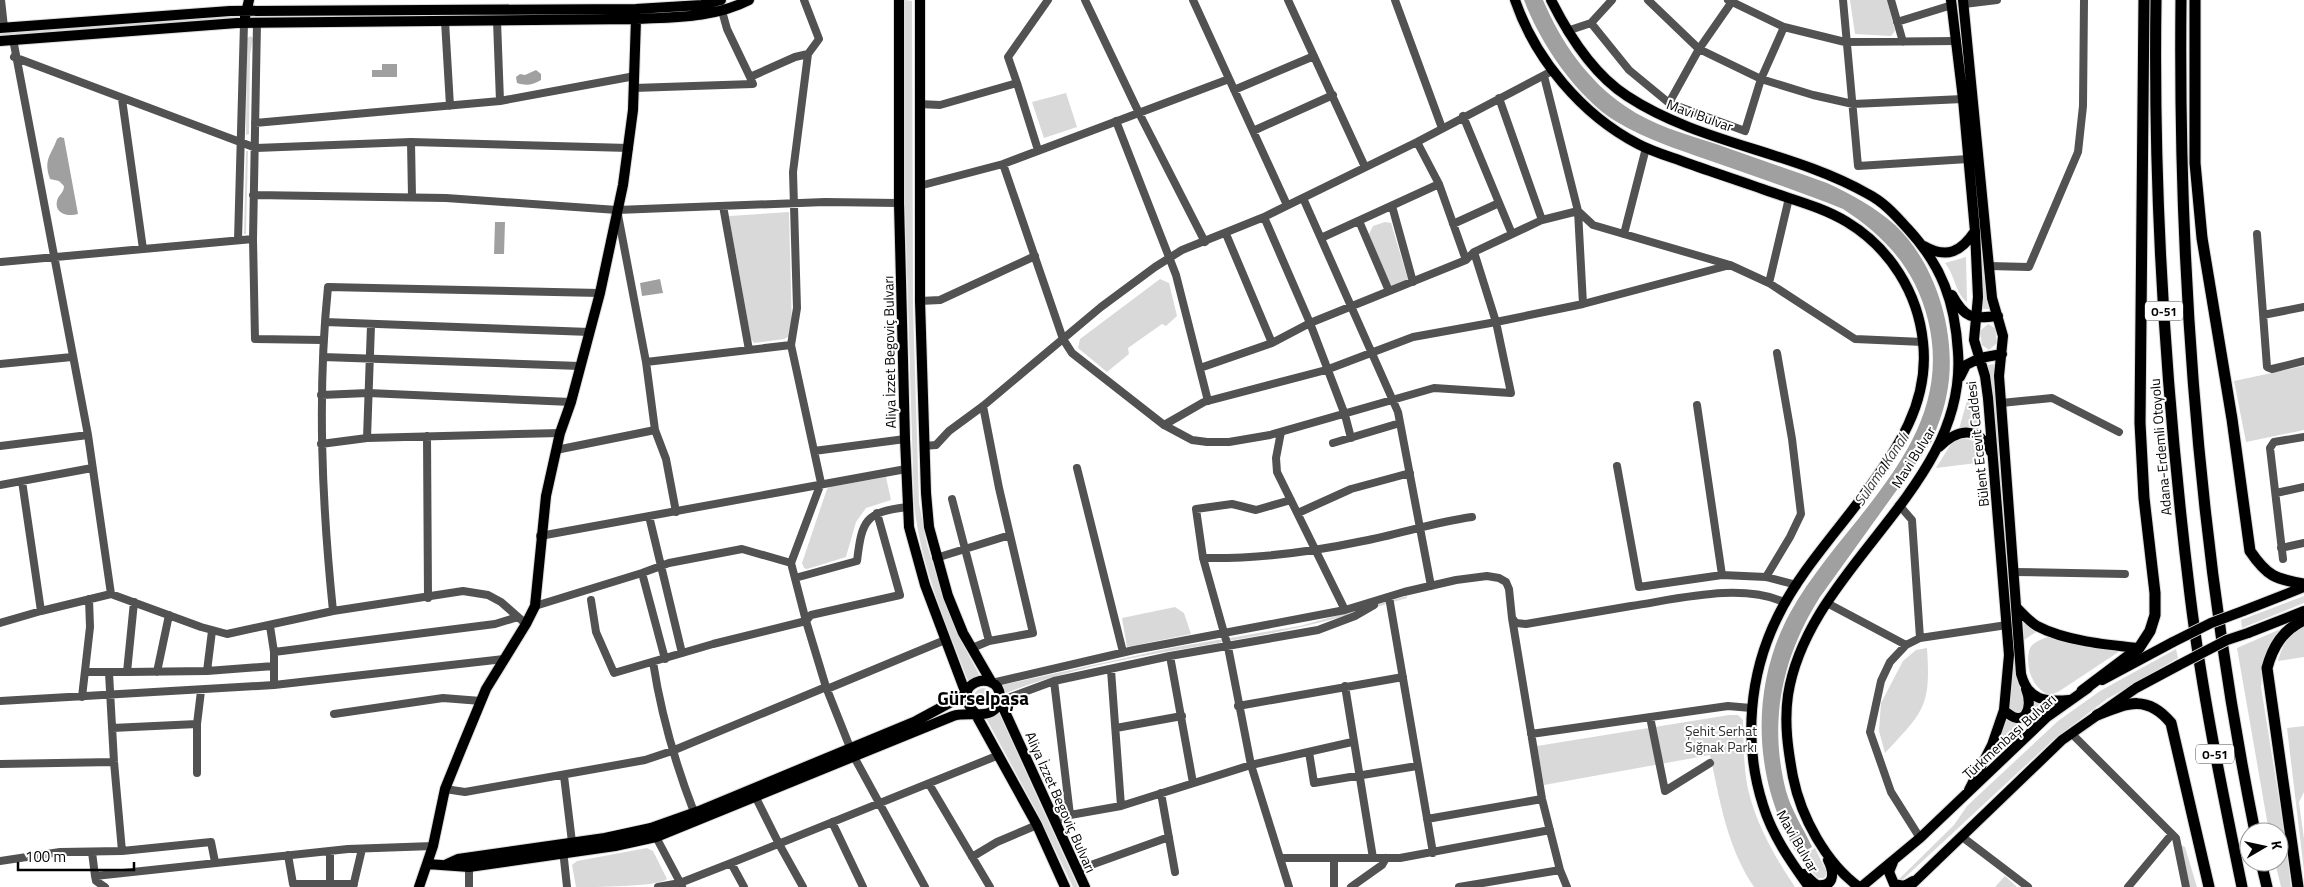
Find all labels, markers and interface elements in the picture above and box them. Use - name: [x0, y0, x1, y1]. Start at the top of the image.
- street label: Mavi Bulvar: [1664, 93, 1736, 137]
- street label: Aliya İzzet Begoviç Bulvarı: [877, 276, 901, 428]
- road number: O-51: [2145, 302, 2183, 321]
- street label: Adana-Erdemli Otoyolu: [2144, 378, 2176, 516]
- street label: Bülent Ecevit Caddesi: [1960, 380, 1994, 508]
- street label: Mavi Bulvar: [1886, 422, 1940, 492]
- water label: Sulama Kanalı: [1848, 427, 1915, 510]
- district label: Gürselpaşa: [937, 683, 1029, 712]
- street label: Türkmenbaşı Bulvarı: [1958, 688, 2060, 784]
- park label: Şehit Serhat Sığnak Parkı: [1685, 720, 1757, 757]
- street label: Aliya İzzet Begoviç Bulvarı: [1020, 728, 1102, 876]
- road number: O-51: [2196, 744, 2234, 764]
- street label: Mavi Bulvar: [1772, 806, 1825, 876]
- north arrow: [2239, 822, 2289, 872]
- text: K: [2266, 839, 2288, 851]
- scale bar: [18, 840, 134, 872]
- text: 100 m: [25, 845, 66, 868]

